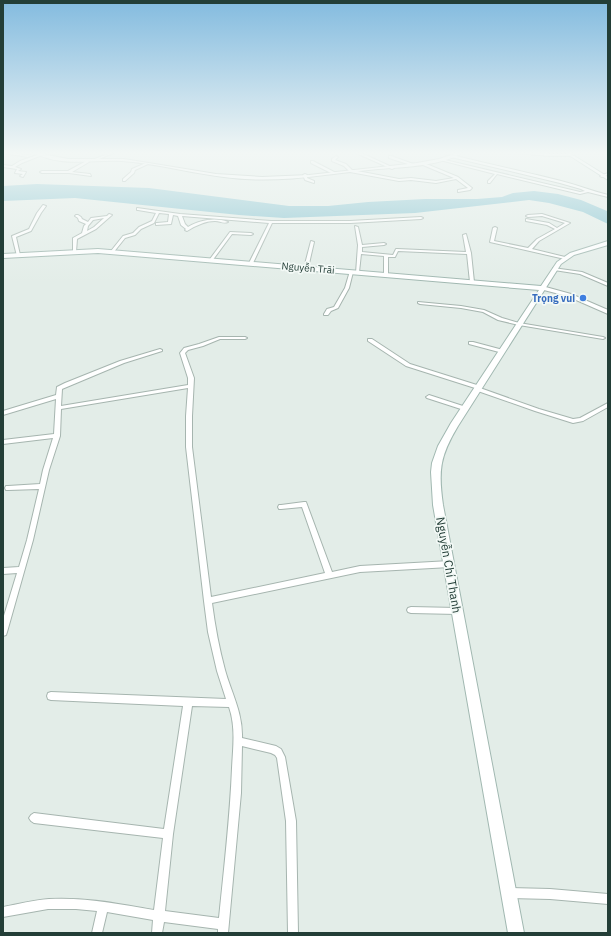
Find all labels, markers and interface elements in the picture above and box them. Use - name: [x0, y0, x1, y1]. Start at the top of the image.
- street label: Nguyễn Trãi: [281, 259, 335, 277]
- place label: Trọng vui: [532, 292, 575, 305]
- marker: Trọng vui: [578, 293, 588, 303]
- street label: Nguyễn Chí Thanh: [433, 516, 465, 614]

